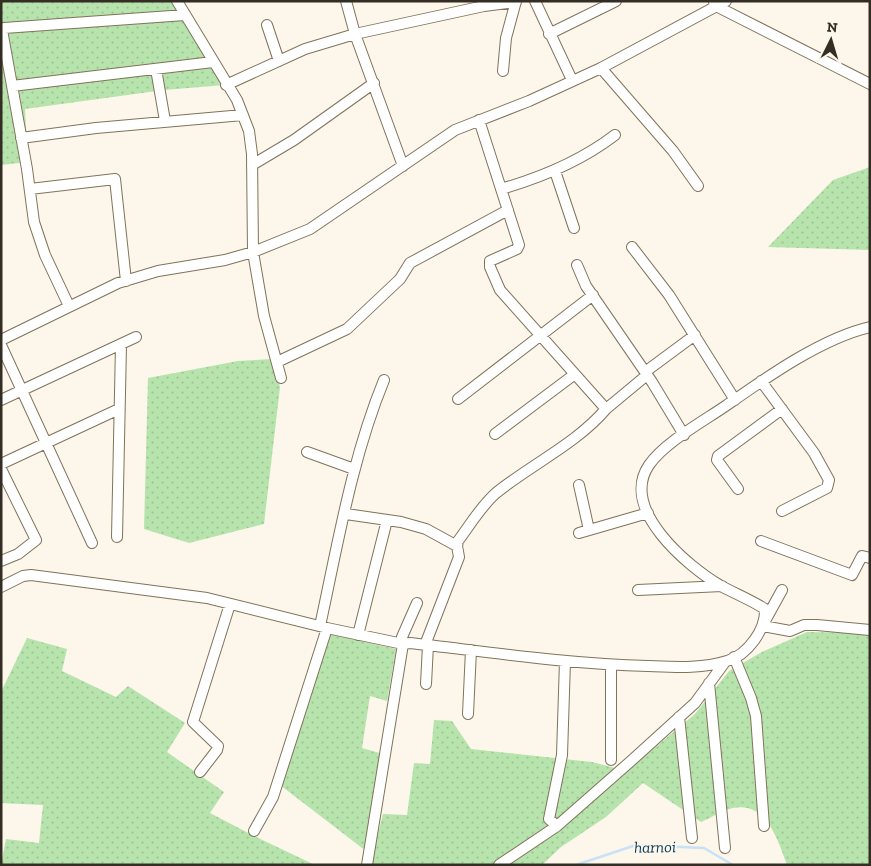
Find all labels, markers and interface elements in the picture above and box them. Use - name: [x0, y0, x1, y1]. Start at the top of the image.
- north arrow: [806, 15, 856, 65]
- text: N: [826, 19, 838, 37]
- water label: harnoi: [634, 837, 676, 857]

